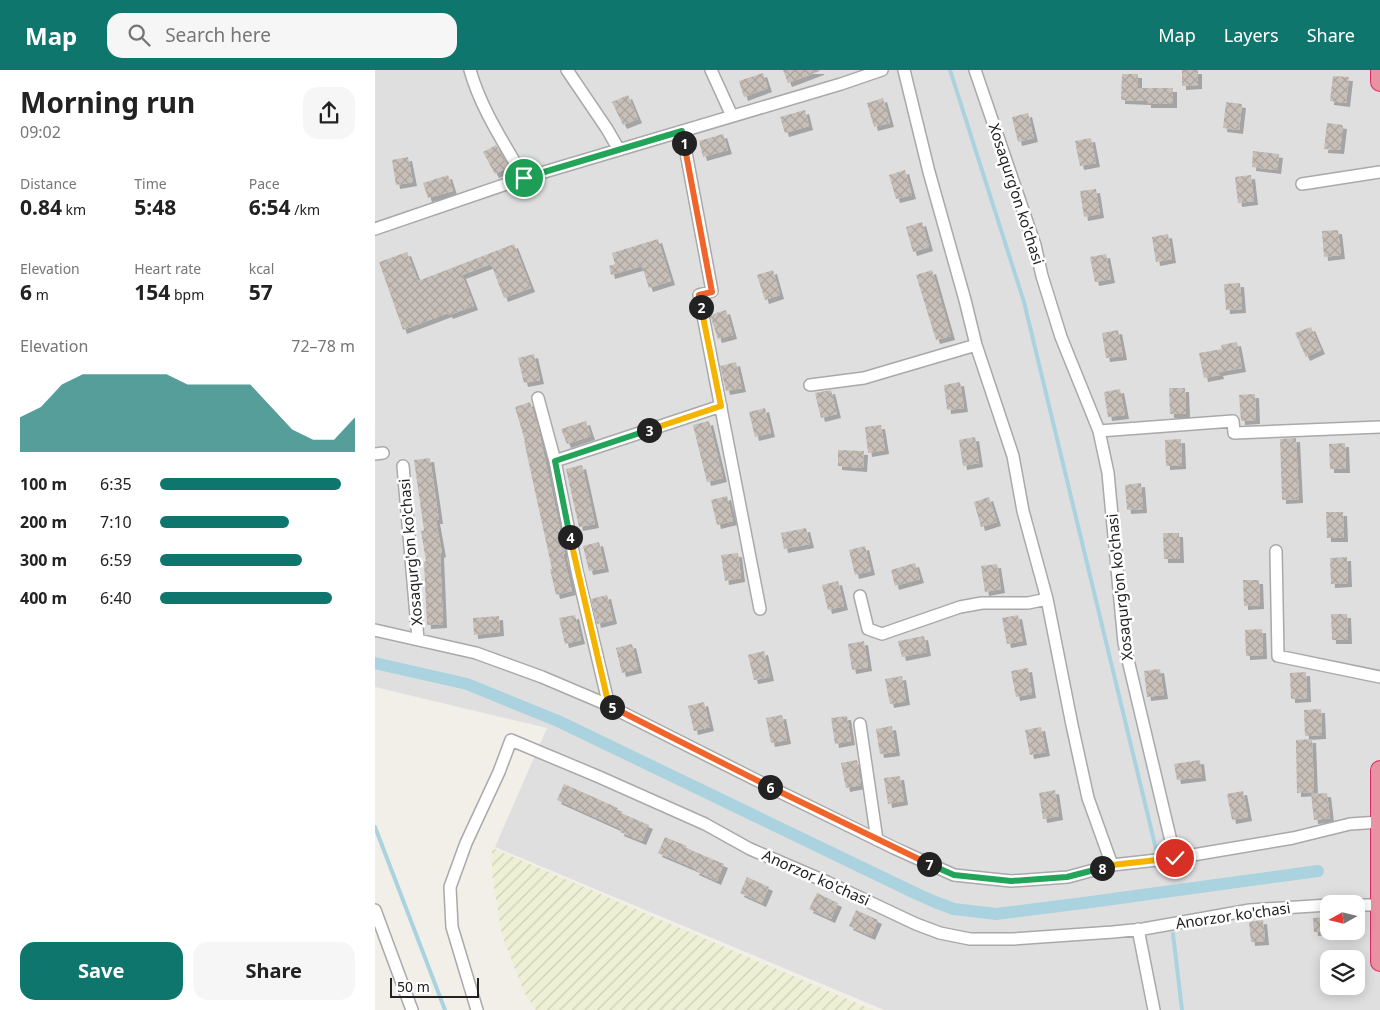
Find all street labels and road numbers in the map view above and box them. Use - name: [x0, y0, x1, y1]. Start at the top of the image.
- street label: Xosaqurg'on ko'chasi: [985, 121, 1049, 267]
- street label: Xosaqurg'on ko'chasi: [394, 478, 426, 626]
- street label: Xosaqurg'on ko'chasi: [1101, 513, 1137, 661]
- street label: Anorzor ko'chasi: [759, 844, 873, 910]
- street label: Anorzor ko'chasi: [1174, 897, 1292, 933]

